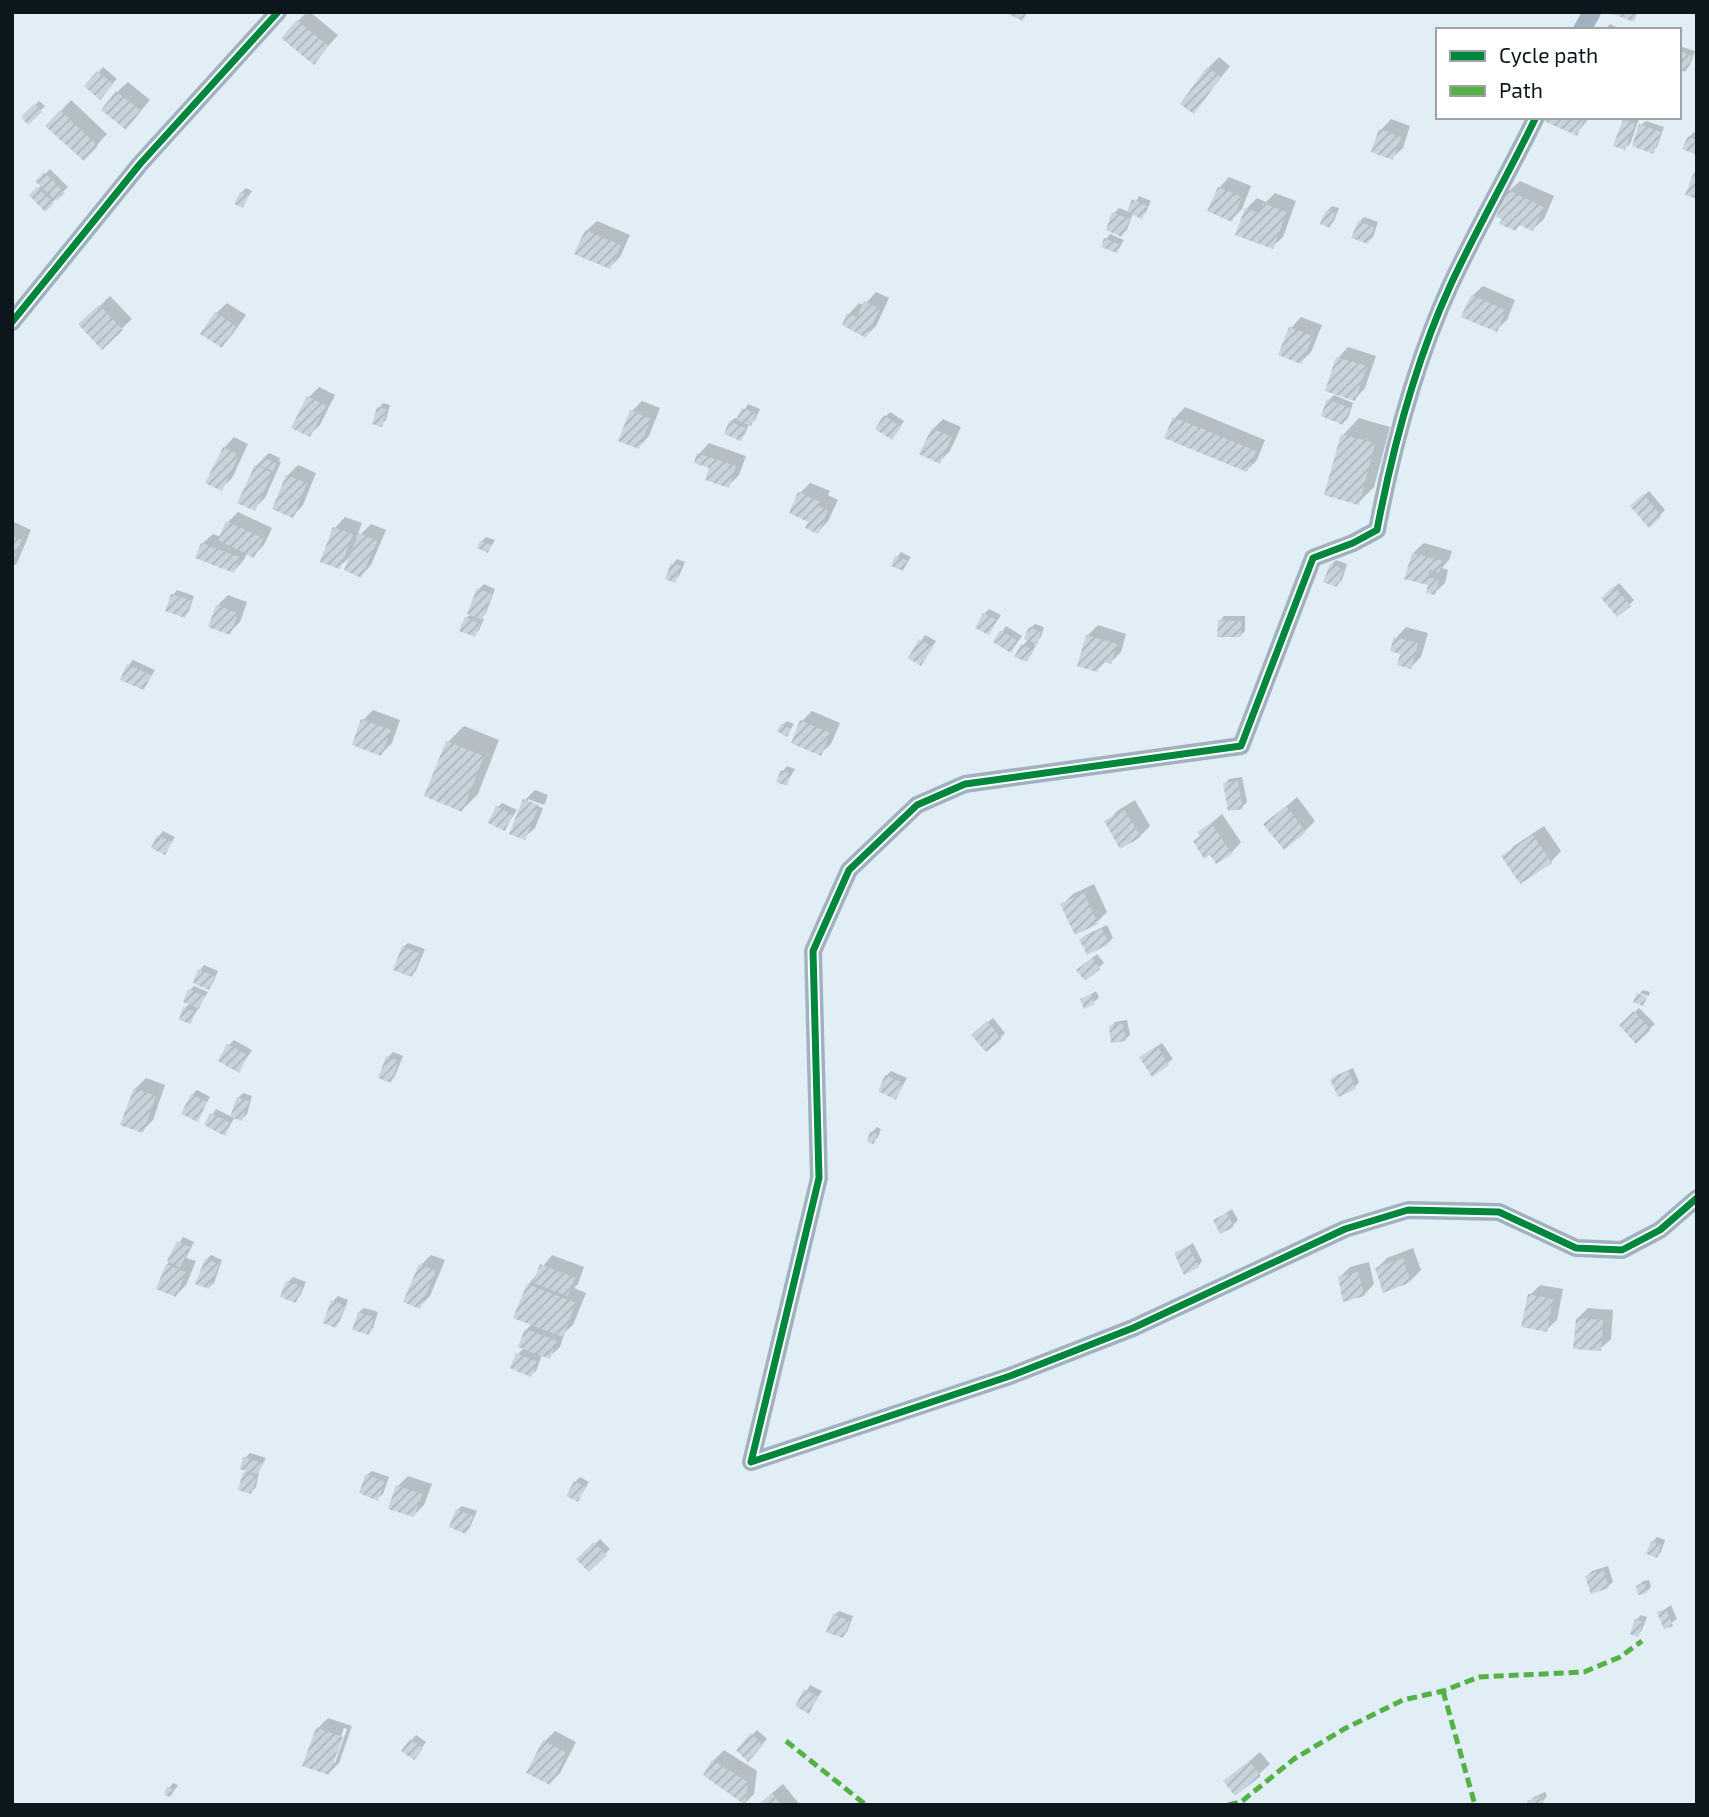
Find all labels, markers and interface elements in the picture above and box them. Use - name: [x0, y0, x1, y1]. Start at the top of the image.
- legend: [1436, 28, 1681, 119]
- text: Cycle path: [1499, 42, 1598, 67]
- text: Path: [1499, 77, 1543, 102]

